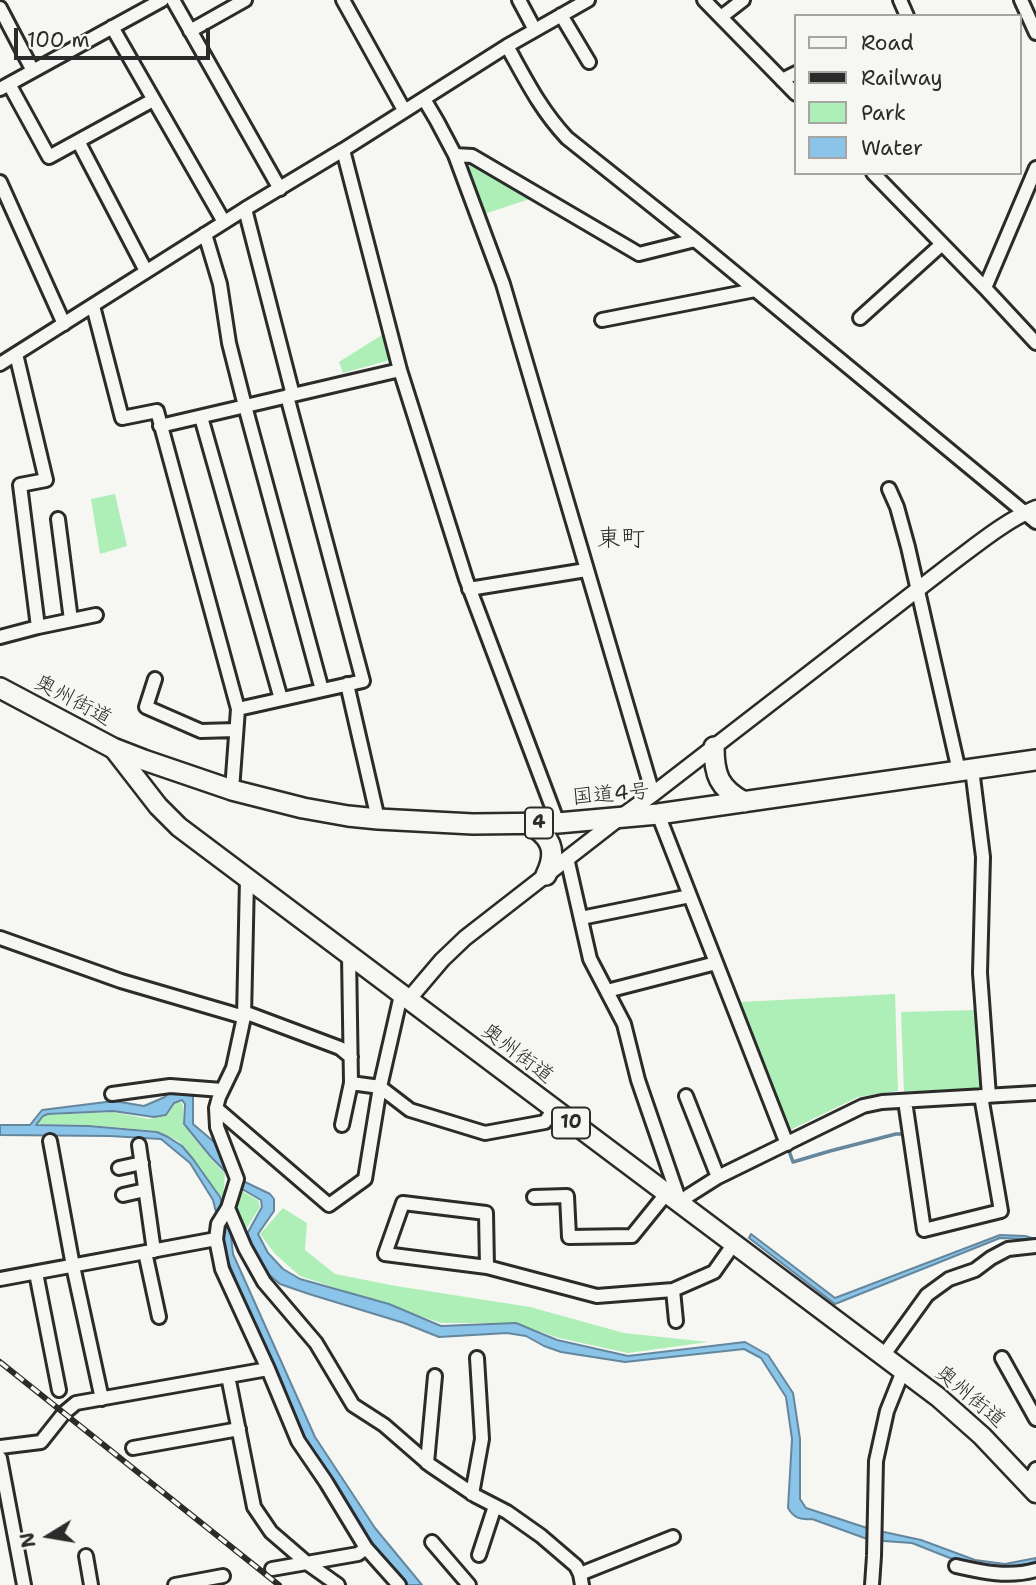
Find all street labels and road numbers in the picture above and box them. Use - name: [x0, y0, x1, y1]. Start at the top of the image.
- street label: 奥州街道: [30, 670, 116, 732]
- street label: 国道4号: [571, 779, 651, 811]
- road number: 4: [525, 808, 553, 838]
- street label: 奥州街道: [476, 1019, 558, 1089]
- road number: 10: [552, 1107, 590, 1138]
- street label: 奥州街道: [930, 1360, 1010, 1434]

